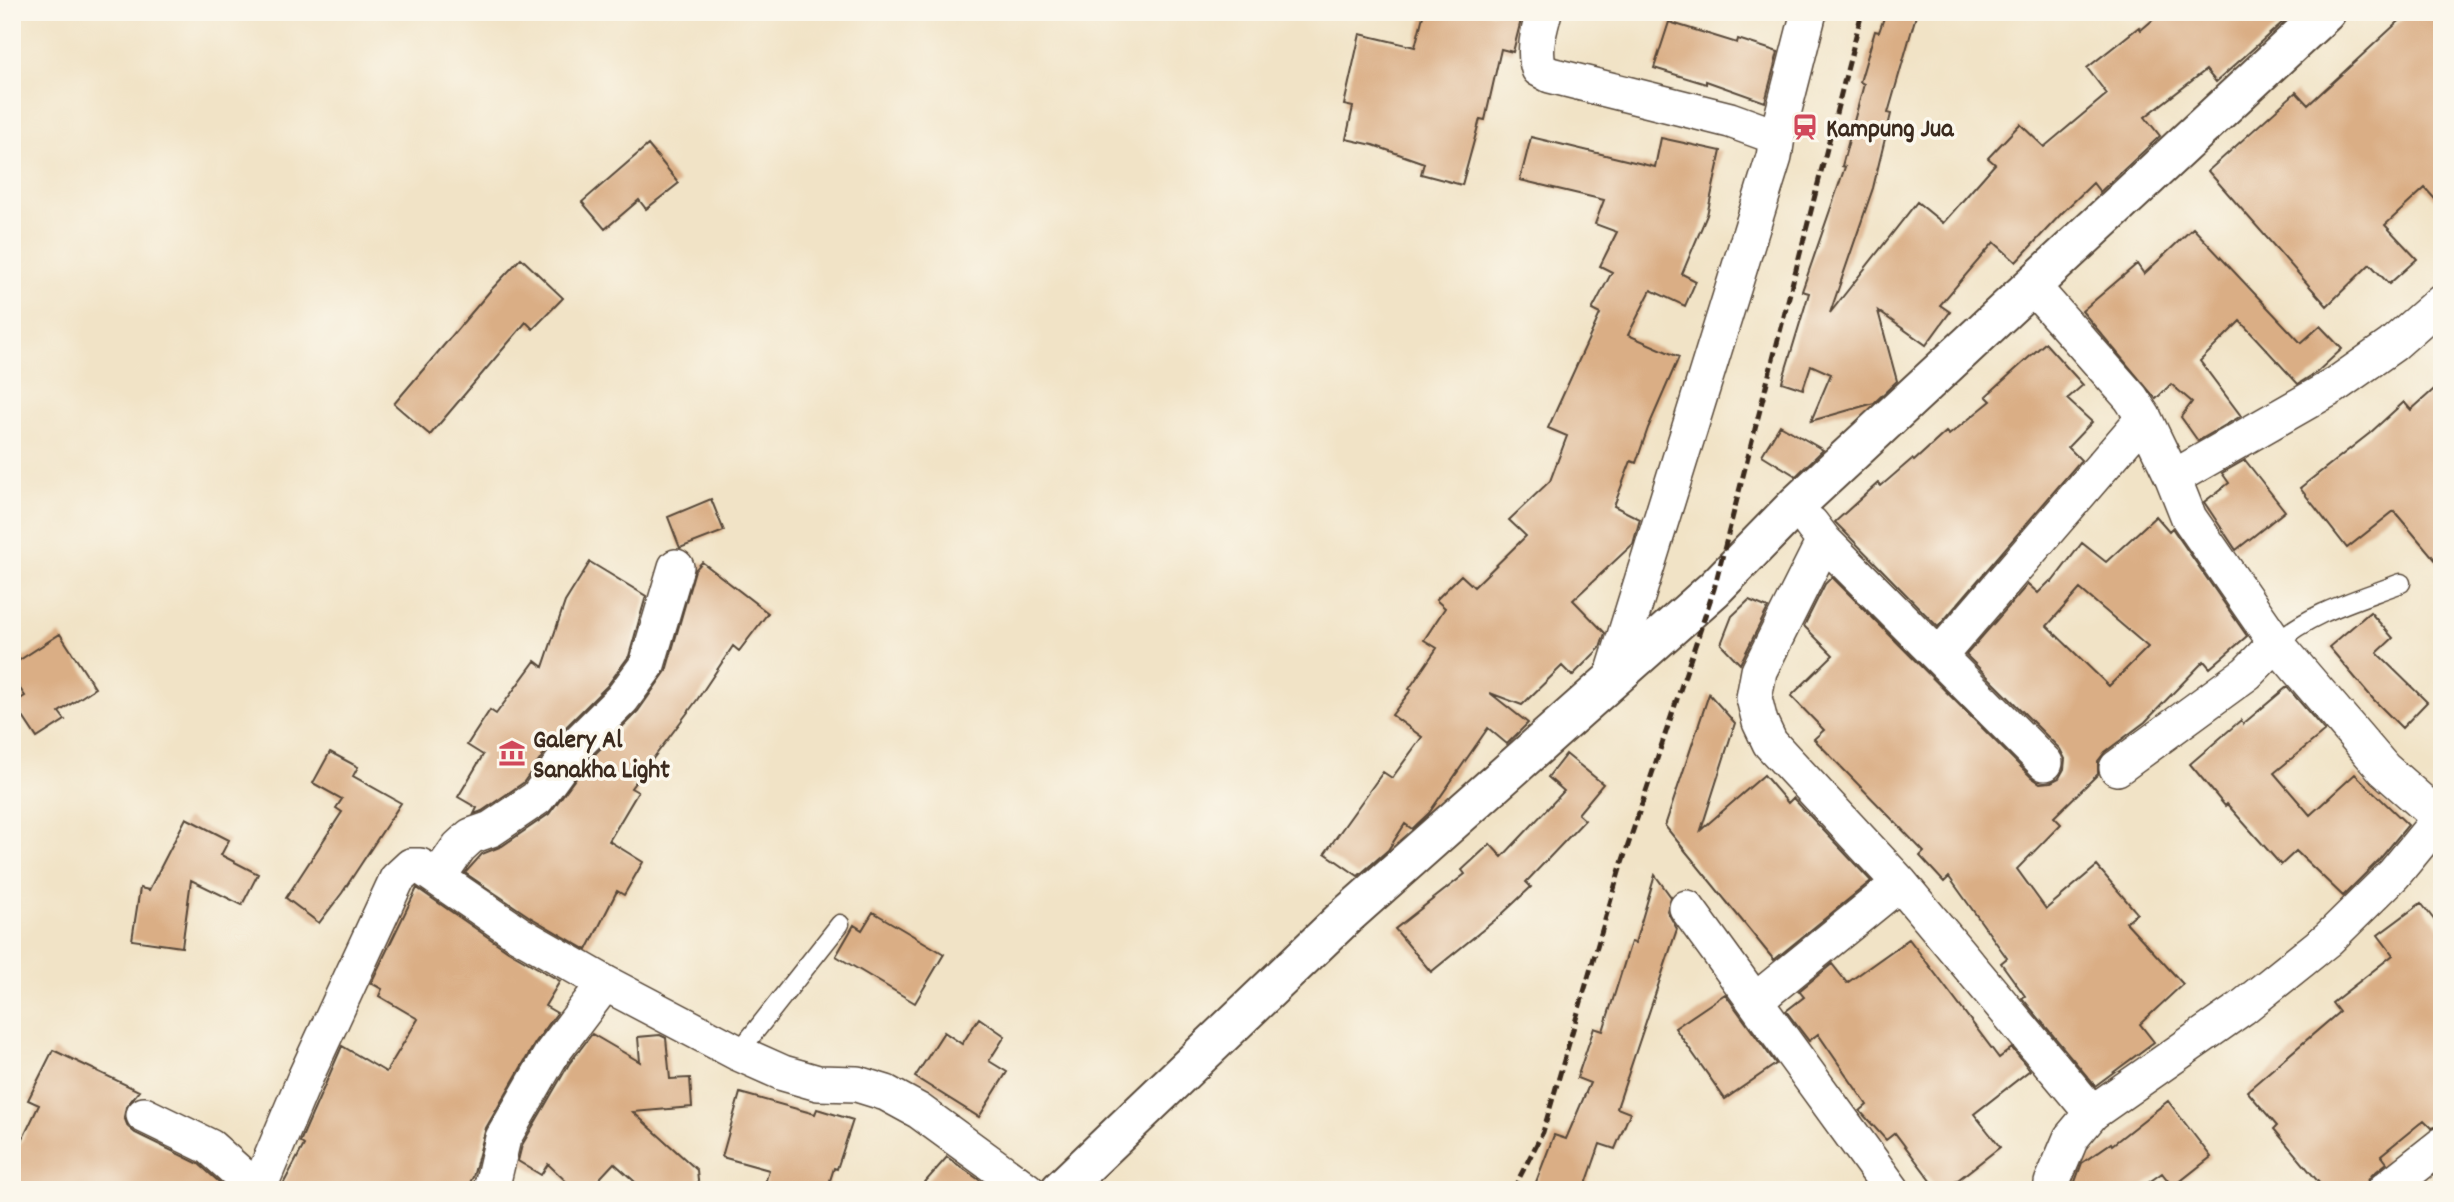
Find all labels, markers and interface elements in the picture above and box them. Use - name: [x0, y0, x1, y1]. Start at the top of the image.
- station icon: Kampung Jua: [1790, 112, 1820, 142]
- place label: Kampung Jua: [1826, 112, 1954, 149]
- place label: Galery Al Sanakha Light: [533, 723, 670, 790]
- museum icon: Galery Al Sanakha Light: [497, 738, 527, 768]

